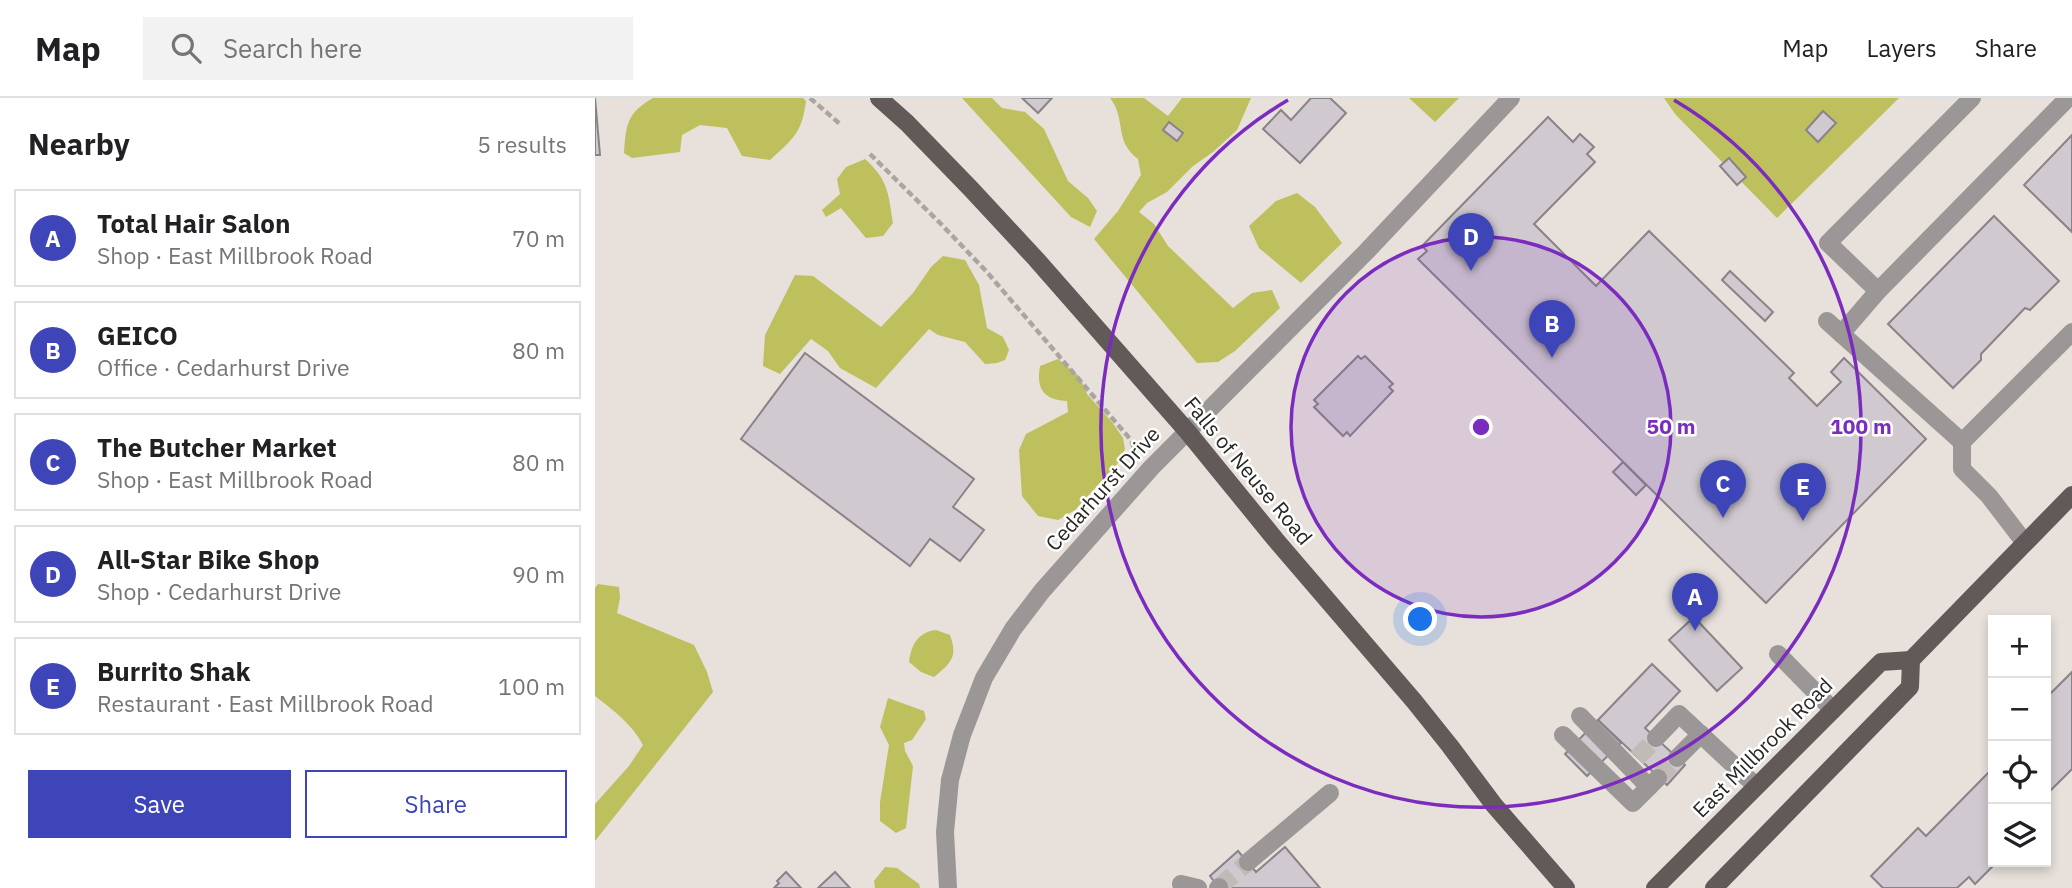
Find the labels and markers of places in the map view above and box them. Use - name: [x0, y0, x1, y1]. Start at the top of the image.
- pin: D: [1448, 213, 1494, 271]
- pin: B: [1529, 300, 1575, 358]
- centre of rings: [1469, 415, 1493, 439]
- pin: C: [1700, 460, 1746, 518]
- pin: E: [1780, 463, 1826, 521]
- pin: A: [1672, 573, 1718, 631]

